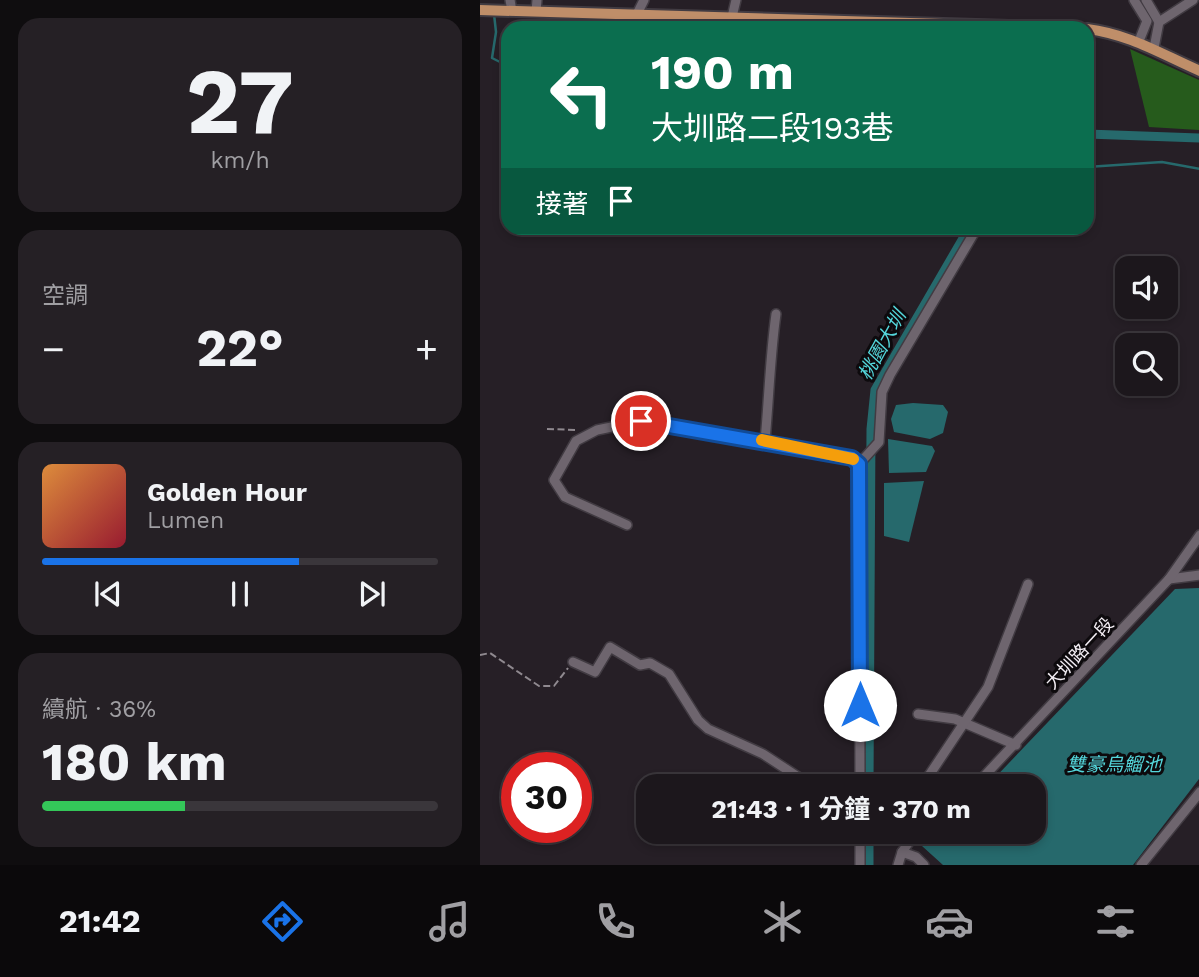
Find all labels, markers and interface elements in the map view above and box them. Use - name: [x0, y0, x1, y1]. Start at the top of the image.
- text: 190 m: [651, 43, 794, 101]
- text: 27: [186, 48, 294, 155]
- icon: left: [536, 49, 627, 140]
- text: 大圳路二段193巷: [651, 109, 893, 147]
- text: km/h: [210, 147, 270, 174]
- icon: arrive: [602, 182, 640, 220]
- text: 接著: [536, 189, 588, 219]
- map controls: [1115, 256, 1178, 396]
- button: sound: [1115, 256, 1178, 319]
- text: 空調: [42, 282, 88, 309]
- water label: 桃園大圳: [854, 304, 912, 384]
- text: 22°: [196, 318, 284, 379]
- text: −: [42, 327, 65, 371]
- text: +: [415, 327, 438, 371]
- button: search: [1115, 333, 1178, 396]
- pin: [611, 391, 671, 451]
- icon: arrive: [622, 402, 660, 440]
- text: Golden Hour: [147, 477, 307, 507]
- text: Lumen: [147, 507, 224, 534]
- icon: previous: [89, 575, 127, 613]
- icon: pause: [221, 575, 259, 613]
- icon: next: [353, 575, 391, 613]
- street label: 大圳路一段: [1041, 613, 1117, 693]
- position arrow: [823, 668, 897, 742]
- text: 續航 · 36%: [42, 696, 156, 723]
- text: 180 km: [42, 732, 227, 793]
- speed limit sign: 30: [501, 752, 592, 843]
- water label: 雙豪烏鰡池: [1066, 753, 1163, 776]
- text: 21:43 · 1 分鐘 · 370 m: [711, 794, 971, 824]
- icon: directions: [258, 897, 307, 946]
- icon: music: [425, 897, 474, 946]
- icon: phone: [591, 897, 640, 946]
- icon: climate: [758, 897, 807, 946]
- icon: car: [925, 897, 974, 946]
- icon: filters: [1091, 897, 1140, 946]
- text: 21:42: [59, 902, 141, 940]

